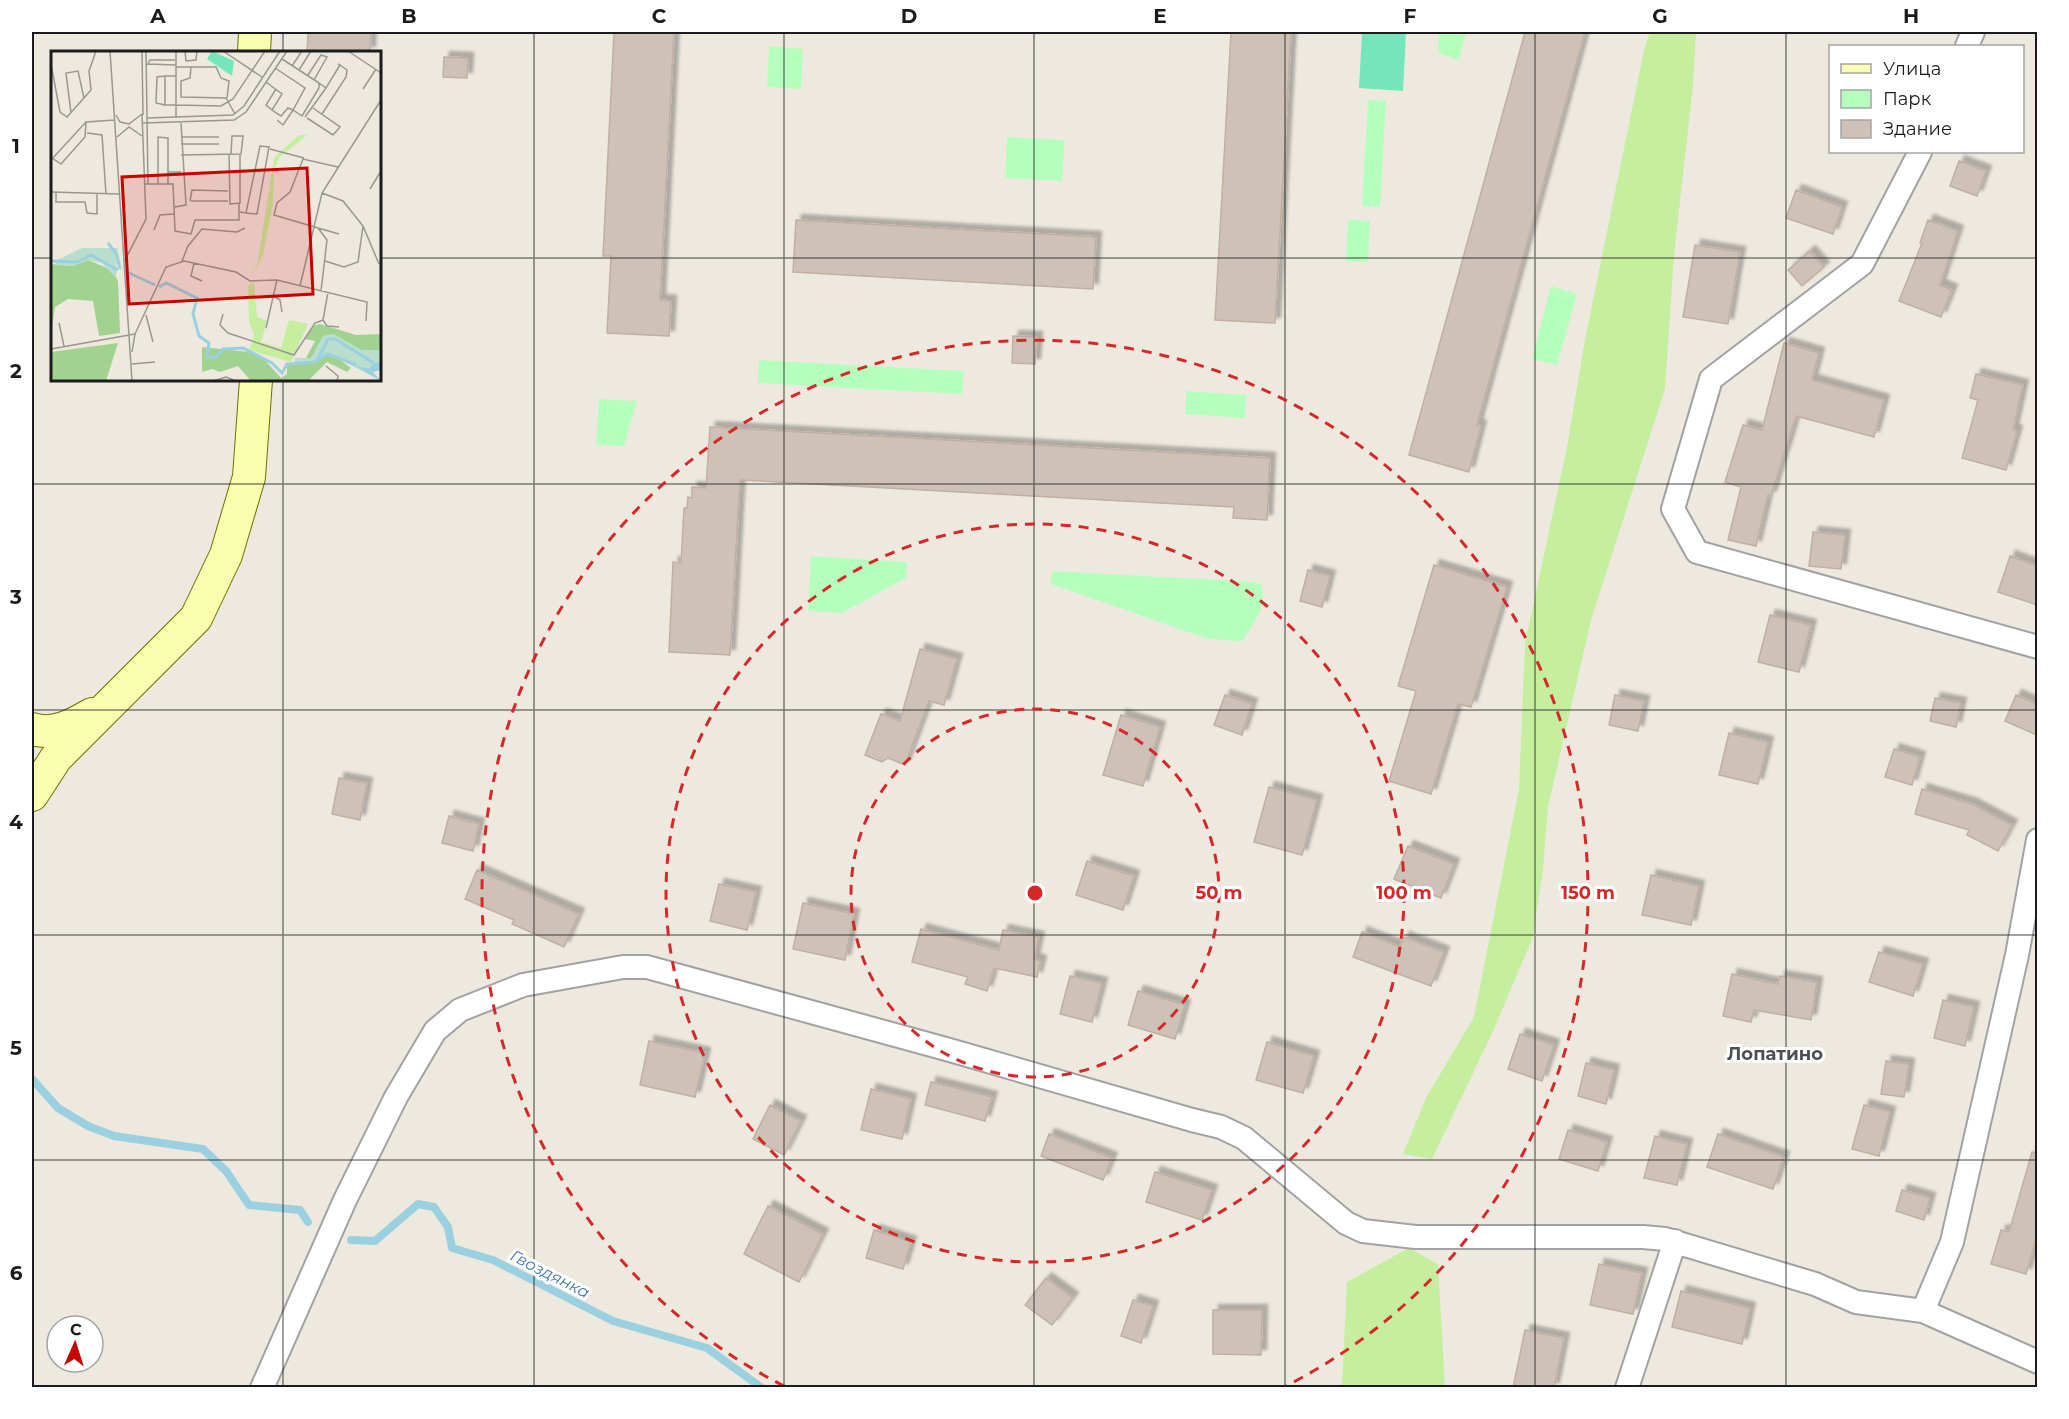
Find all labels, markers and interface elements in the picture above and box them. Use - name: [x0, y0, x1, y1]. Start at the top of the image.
- text: A: [149, 4, 166, 28]
- text: B: [401, 4, 417, 28]
- text: C: [652, 4, 667, 28]
- text: D: [901, 4, 917, 28]
- text: E: [1153, 4, 1167, 28]
- text: F: [1404, 4, 1417, 28]
- text: G: [1652, 4, 1668, 28]
- text: H: [1903, 4, 1919, 28]
- legend: [1829, 45, 2024, 153]
- inset map: [51, 51, 381, 381]
- text: Улица: [1883, 58, 1941, 80]
- text: Парк: [1883, 88, 1932, 110]
- text: Здание: [1883, 118, 1952, 140]
- text: 1: [12, 134, 20, 158]
- text: 2: [10, 359, 22, 383]
- text: 3: [9, 585, 22, 609]
- text: 4: [9, 810, 23, 834]
- text: 50 m: [1196, 882, 1242, 904]
- text: 100 m: [1376, 882, 1432, 904]
- text: 150 m: [1561, 882, 1615, 904]
- centre of rings: [1025, 883, 1045, 903]
- text: 5: [10, 1036, 22, 1060]
- district label: Лопатино: [1727, 1043, 1823, 1065]
- water label: Гвоздянка: [507, 1246, 593, 1302]
- text: 6: [10, 1261, 23, 1285]
- north arrow: [45, 1314, 105, 1374]
- text: С: [69, 1320, 82, 1339]

